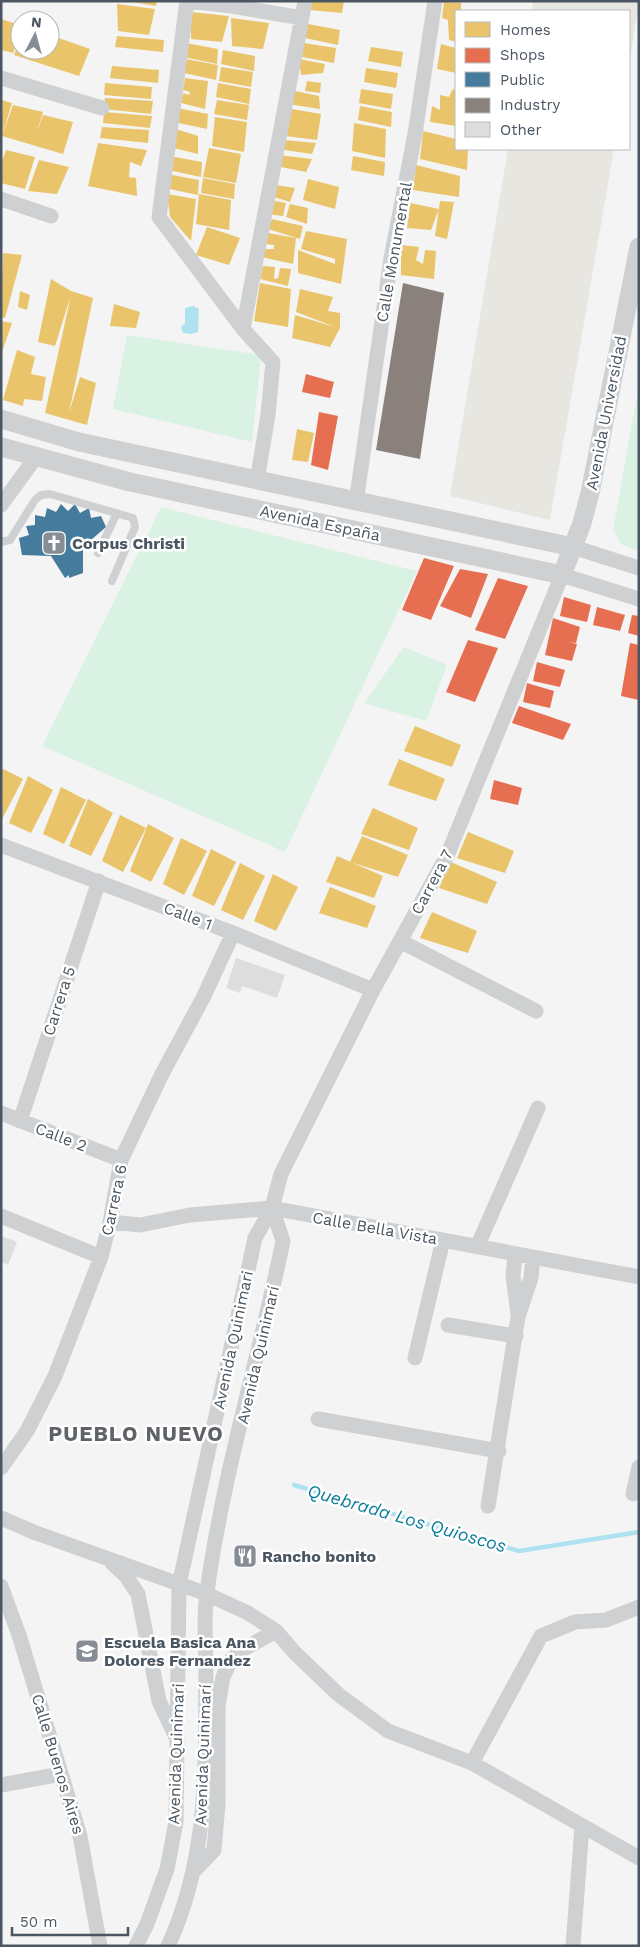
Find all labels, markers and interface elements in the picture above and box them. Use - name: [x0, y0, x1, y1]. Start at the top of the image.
- north arrow: [10, 10, 60, 60]
- legend: [455, 10, 630, 150]
- text: N: [30, 14, 42, 31]
- text: Homes: [500, 21, 551, 39]
- text: Shops: [500, 46, 545, 64]
- text: Public: [500, 71, 545, 89]
- text: Industry: [500, 96, 561, 114]
- text: Other: [500, 121, 542, 139]
- street label: Calle Monumental: [372, 180, 416, 324]
- street label: Avenida Universidad: [582, 334, 630, 492]
- street label: Avenida España: [258, 501, 382, 545]
- church icon: Corpus Christi: [41, 530, 67, 556]
- place label: Corpus Christi: [72, 534, 185, 553]
- street label: Carrera 7: [407, 846, 457, 918]
- street label: Calle 1: [161, 898, 215, 934]
- street label: Carrera 5: [39, 964, 79, 1038]
- street label: Calle 2: [32, 1118, 90, 1156]
- street label: Carrera 6: [97, 1163, 131, 1237]
- street label: Calle Bella Vista: [311, 1208, 439, 1248]
- street label: Avenida Quinimari: [209, 1269, 257, 1411]
- street label: Avenida Quinimarí: [233, 1284, 283, 1426]
- district label: PUEBLO NUEVO: [48, 1421, 224, 1446]
- water label: Quebrada Los Quioscos: [305, 1480, 509, 1556]
- restaurant icon: Rancho bonito: [232, 1543, 258, 1569]
- place label: Rancho bonito: [262, 1547, 377, 1566]
- place label: Escuela Basica Ana Dolores Fernandez: [104, 1633, 256, 1670]
- school or university icon: Escuela Basica Ana Dolores Fernandez: [74, 1638, 100, 1664]
- street label: Avenida Quinimari: [164, 1683, 188, 1825]
- street label: Avenida Quinimarí: [191, 1684, 215, 1826]
- street label: Calle Buenos Aires: [28, 1692, 88, 1836]
- scale bar: [12, 1904, 129, 1936]
- text: 50 m: [20, 1913, 57, 1931]

